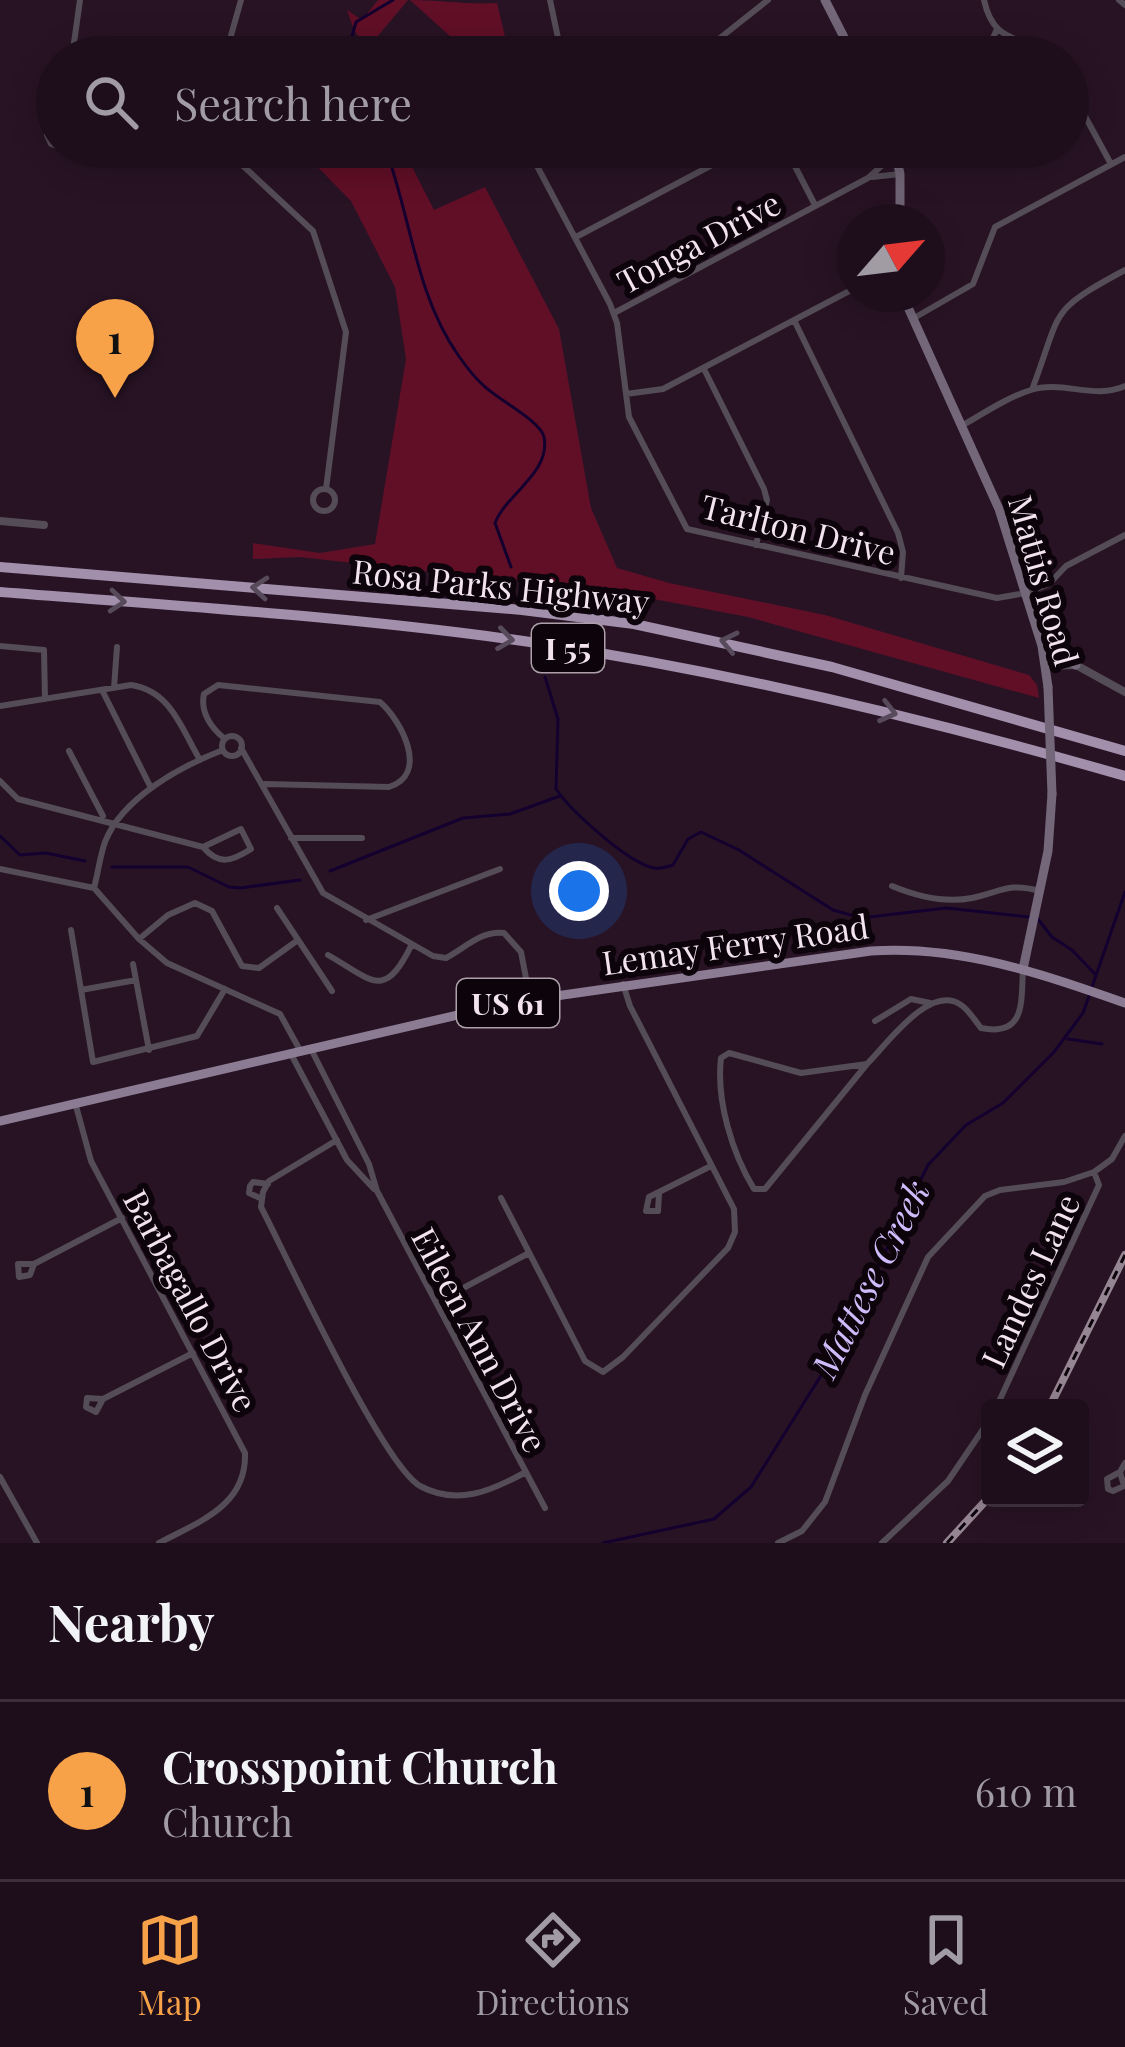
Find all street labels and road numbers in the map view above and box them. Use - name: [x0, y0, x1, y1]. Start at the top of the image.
- street label: Tonga Drive: [609, 180, 787, 302]
- street label: Tarlton Drive: [697, 483, 901, 573]
- street label: Mattis Road: [1000, 490, 1090, 670]
- street label: Rosa Parks Highway: [350, 548, 652, 623]
- road number: I 55: [532, 624, 604, 672]
- street label: Lemay Ferry Road: [599, 903, 871, 983]
- road number: US 61: [457, 979, 559, 1027]
- street label: Barbagallo Drive: [115, 1181, 269, 1419]
- street label: Landes Lane: [970, 1186, 1088, 1374]
- street label: Eileen Ann Drive: [403, 1219, 559, 1459]

